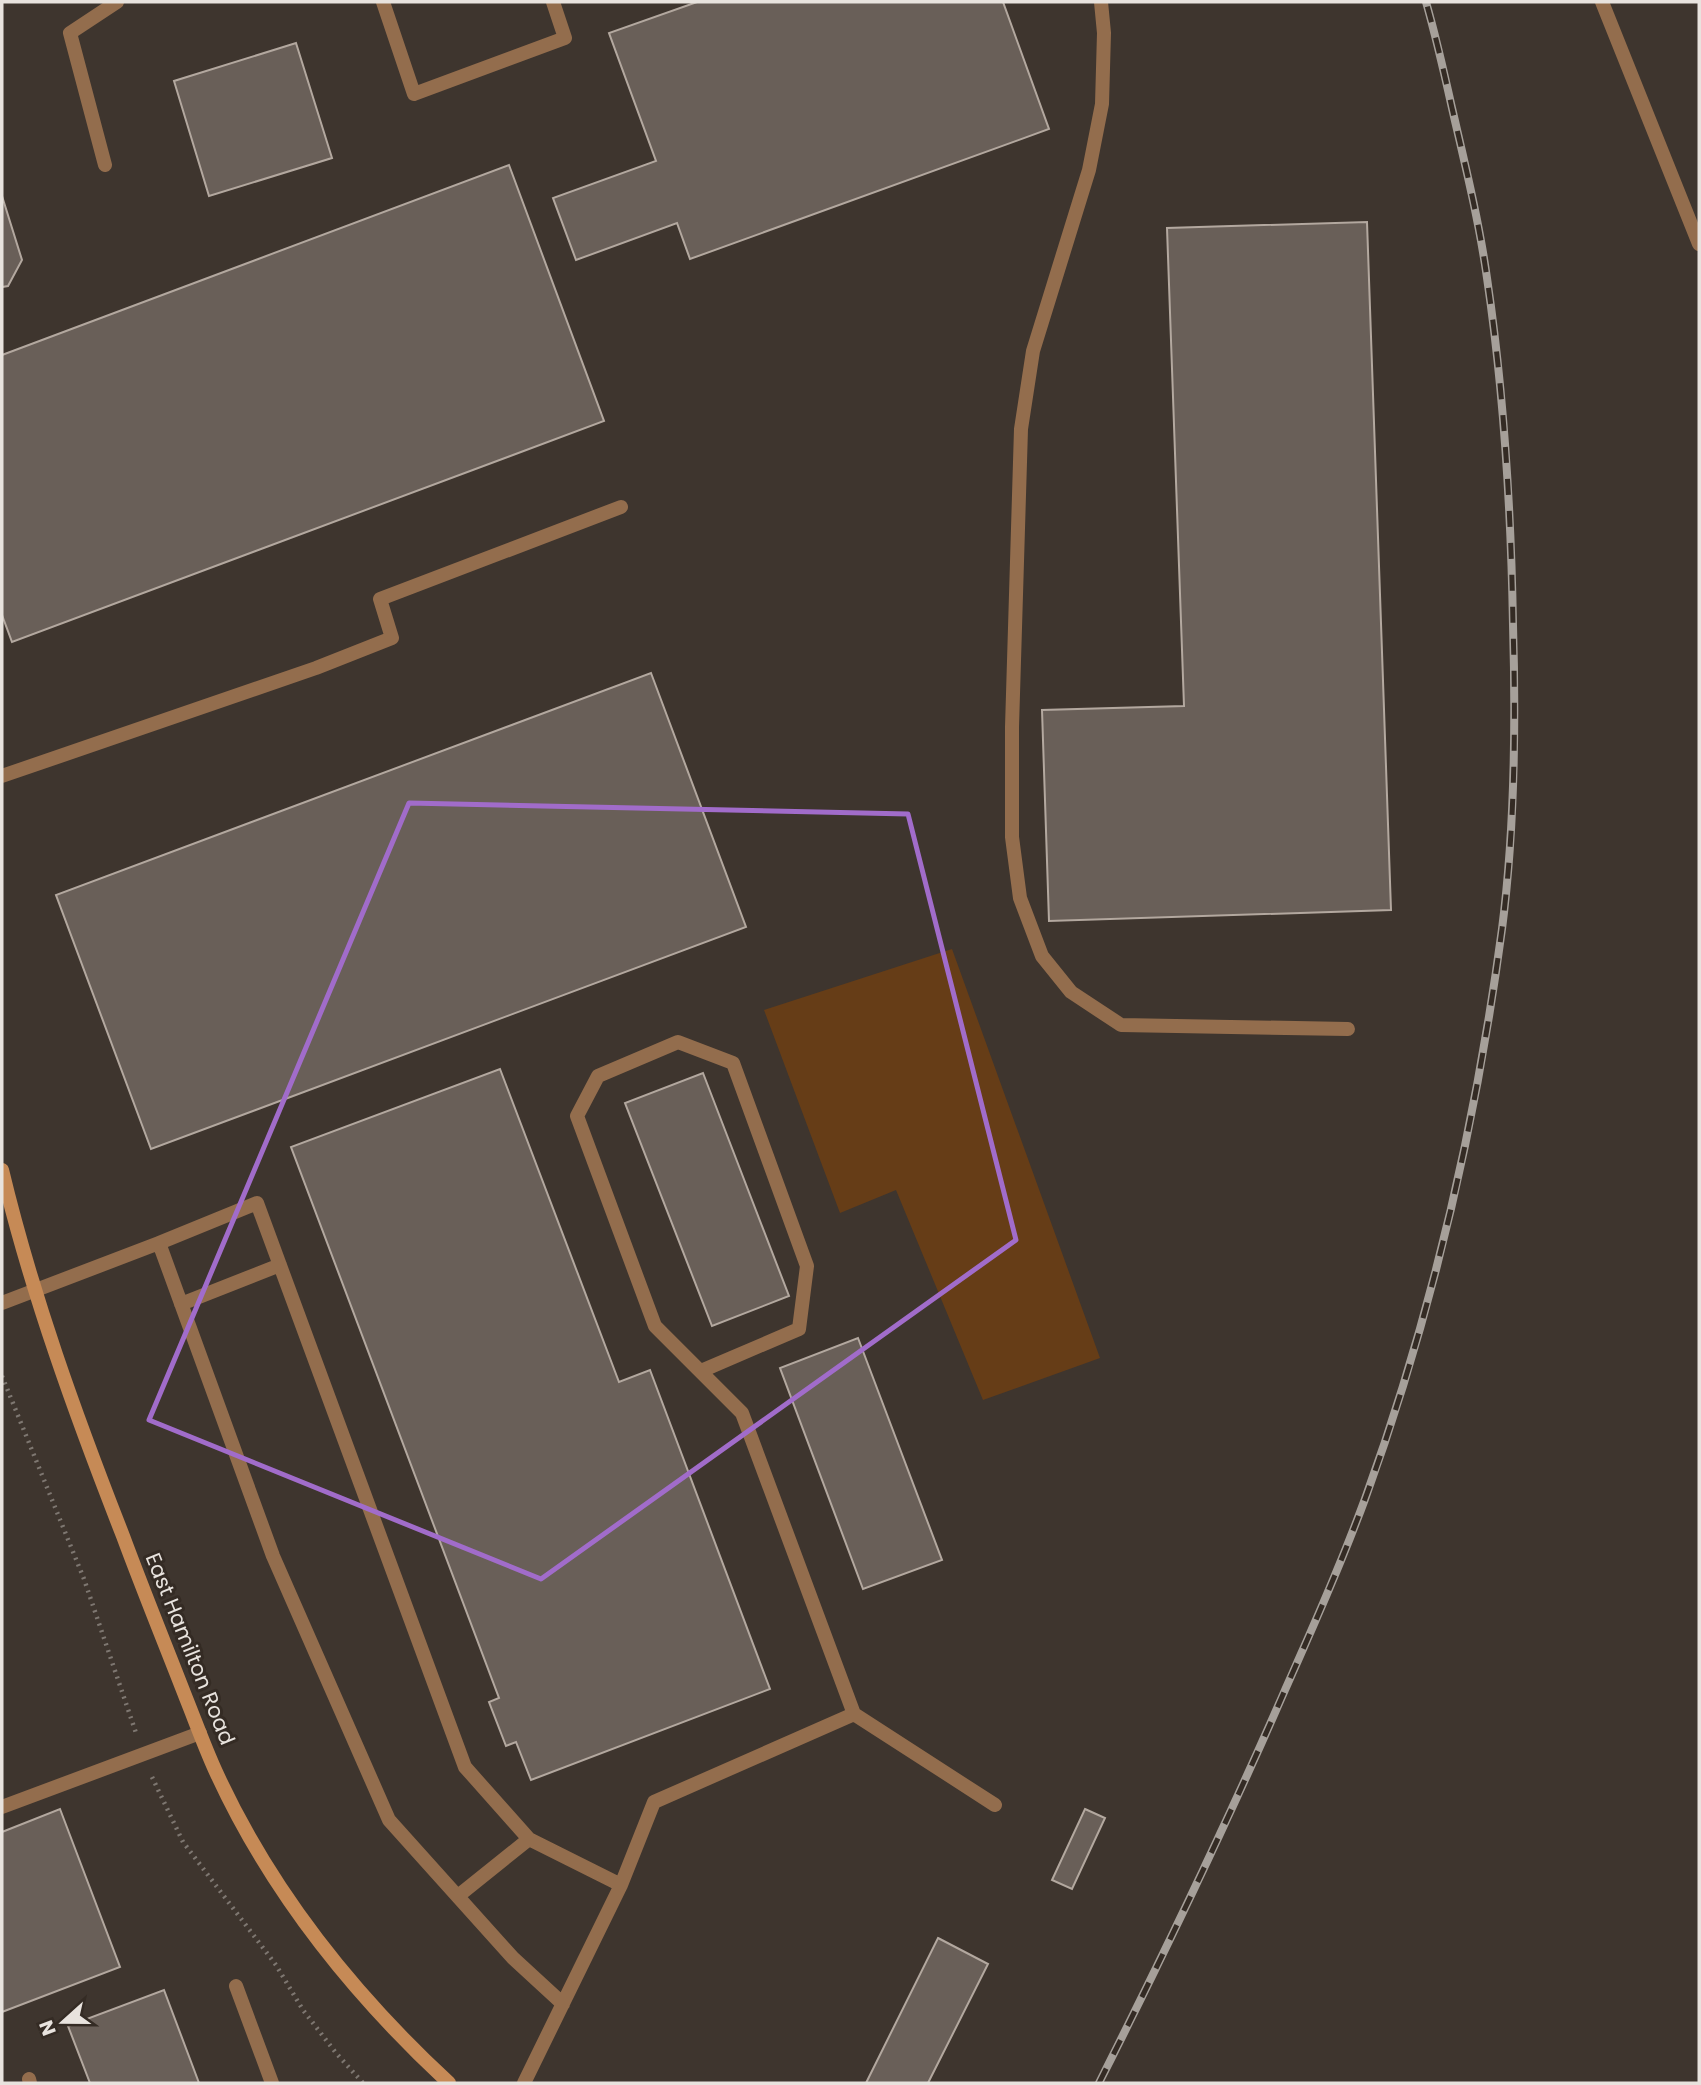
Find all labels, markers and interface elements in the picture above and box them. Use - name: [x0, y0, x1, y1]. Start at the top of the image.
- street label: East Hamilton Road: [139, 1549, 242, 1749]
- north arrow: [28, 1987, 98, 2057]
- text: N: [32, 2016, 63, 2039]

